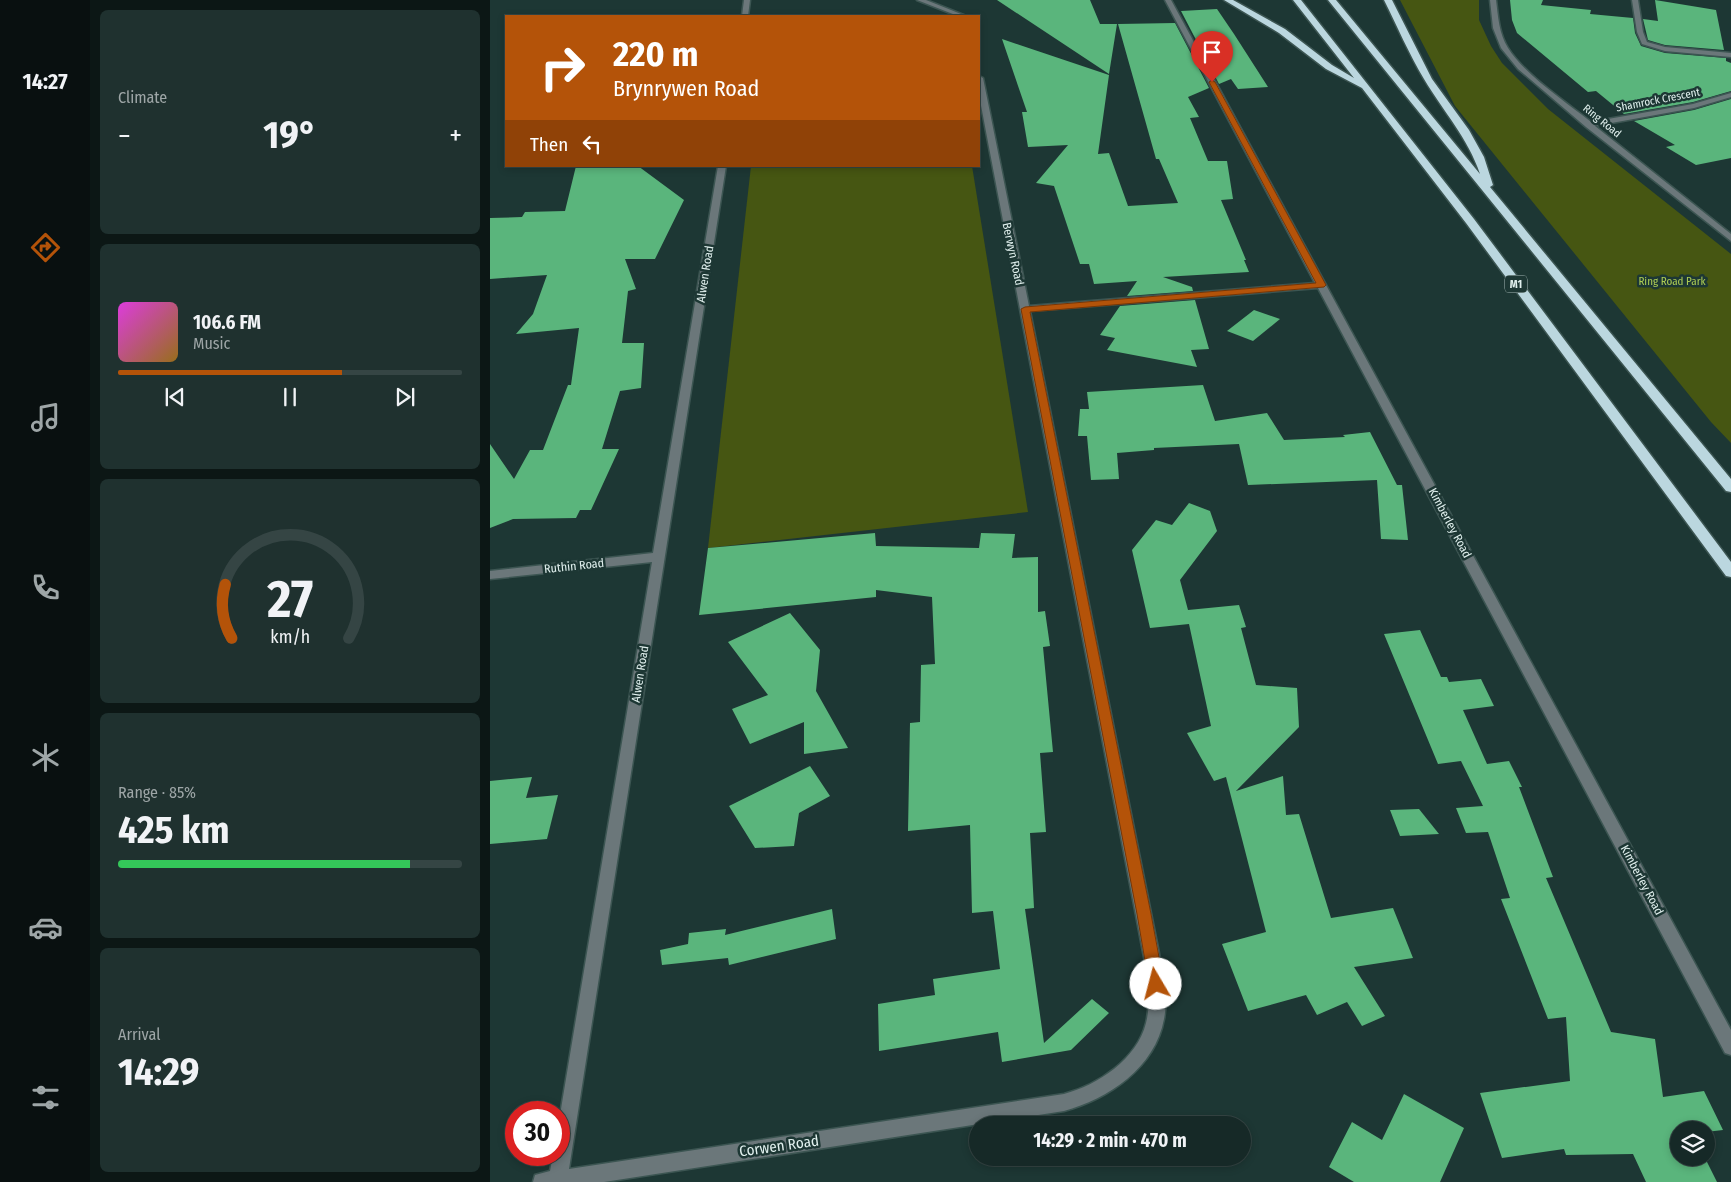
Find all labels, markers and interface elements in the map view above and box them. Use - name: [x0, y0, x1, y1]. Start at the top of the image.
- pin: [1191, 31, 1233, 82]
- text: 220 m: [613, 33, 699, 75]
- icon: right: [530, 35, 595, 100]
- icon: arrive: [1198, 38, 1226, 66]
- text: 14:27: [22, 68, 68, 95]
- text: Brynrywen Road: [613, 75, 759, 102]
- street label: Shamrock Crescent: [1615, 85, 1701, 115]
- text: Climate: [118, 88, 167, 107]
- street label: Ring Road: [1580, 102, 1624, 140]
- text: 19°: [263, 112, 317, 158]
- text: −: [118, 119, 131, 152]
- text: +: [449, 119, 462, 152]
- icon: left: [578, 130, 606, 158]
- text: Then: [530, 133, 568, 156]
- street label: Berwyn Road: [1000, 221, 1026, 287]
- icon: directions: [28, 230, 63, 265]
- street label: Alwen Road: [694, 245, 716, 303]
- park label: Ring Road Park: [1638, 275, 1706, 288]
- road number: M1: [1505, 276, 1527, 292]
- text: 106.6 FM: [193, 311, 261, 334]
- text: Music: [193, 334, 230, 353]
- icon: previous: [161, 383, 189, 411]
- icon: pause: [276, 383, 304, 411]
- icon: next: [391, 383, 419, 411]
- icon: music: [28, 400, 63, 435]
- street label: Kimberley Road: [1426, 486, 1474, 560]
- street label: Ruthin Road: [543, 556, 605, 576]
- text: 27: [266, 568, 313, 631]
- icon: phone: [28, 570, 63, 605]
- text: km/h: [270, 626, 310, 648]
- street label: Alwen Road: [629, 645, 651, 703]
- icon: climate: [28, 740, 63, 775]
- text: Range · 85%: [118, 783, 196, 802]
- text: 425 km: [118, 807, 230, 853]
- street label: Kimberley Road: [1618, 843, 1666, 917]
- icon: car: [28, 910, 63, 945]
- position arrow: [1129, 957, 1181, 1009]
- text: Arrival: [118, 1025, 160, 1044]
- text: 14:29: [118, 1049, 199, 1095]
- icon: filters: [28, 1080, 63, 1115]
- speed limit sign: 30: [505, 1101, 570, 1166]
- map controls: [1670, 1121, 1715, 1166]
- button: layers: [1670, 1121, 1715, 1166]
- text: 14:29 · 2 min · 470 m: [1033, 1129, 1187, 1152]
- street label: Corwen Road: [738, 1132, 820, 1160]

